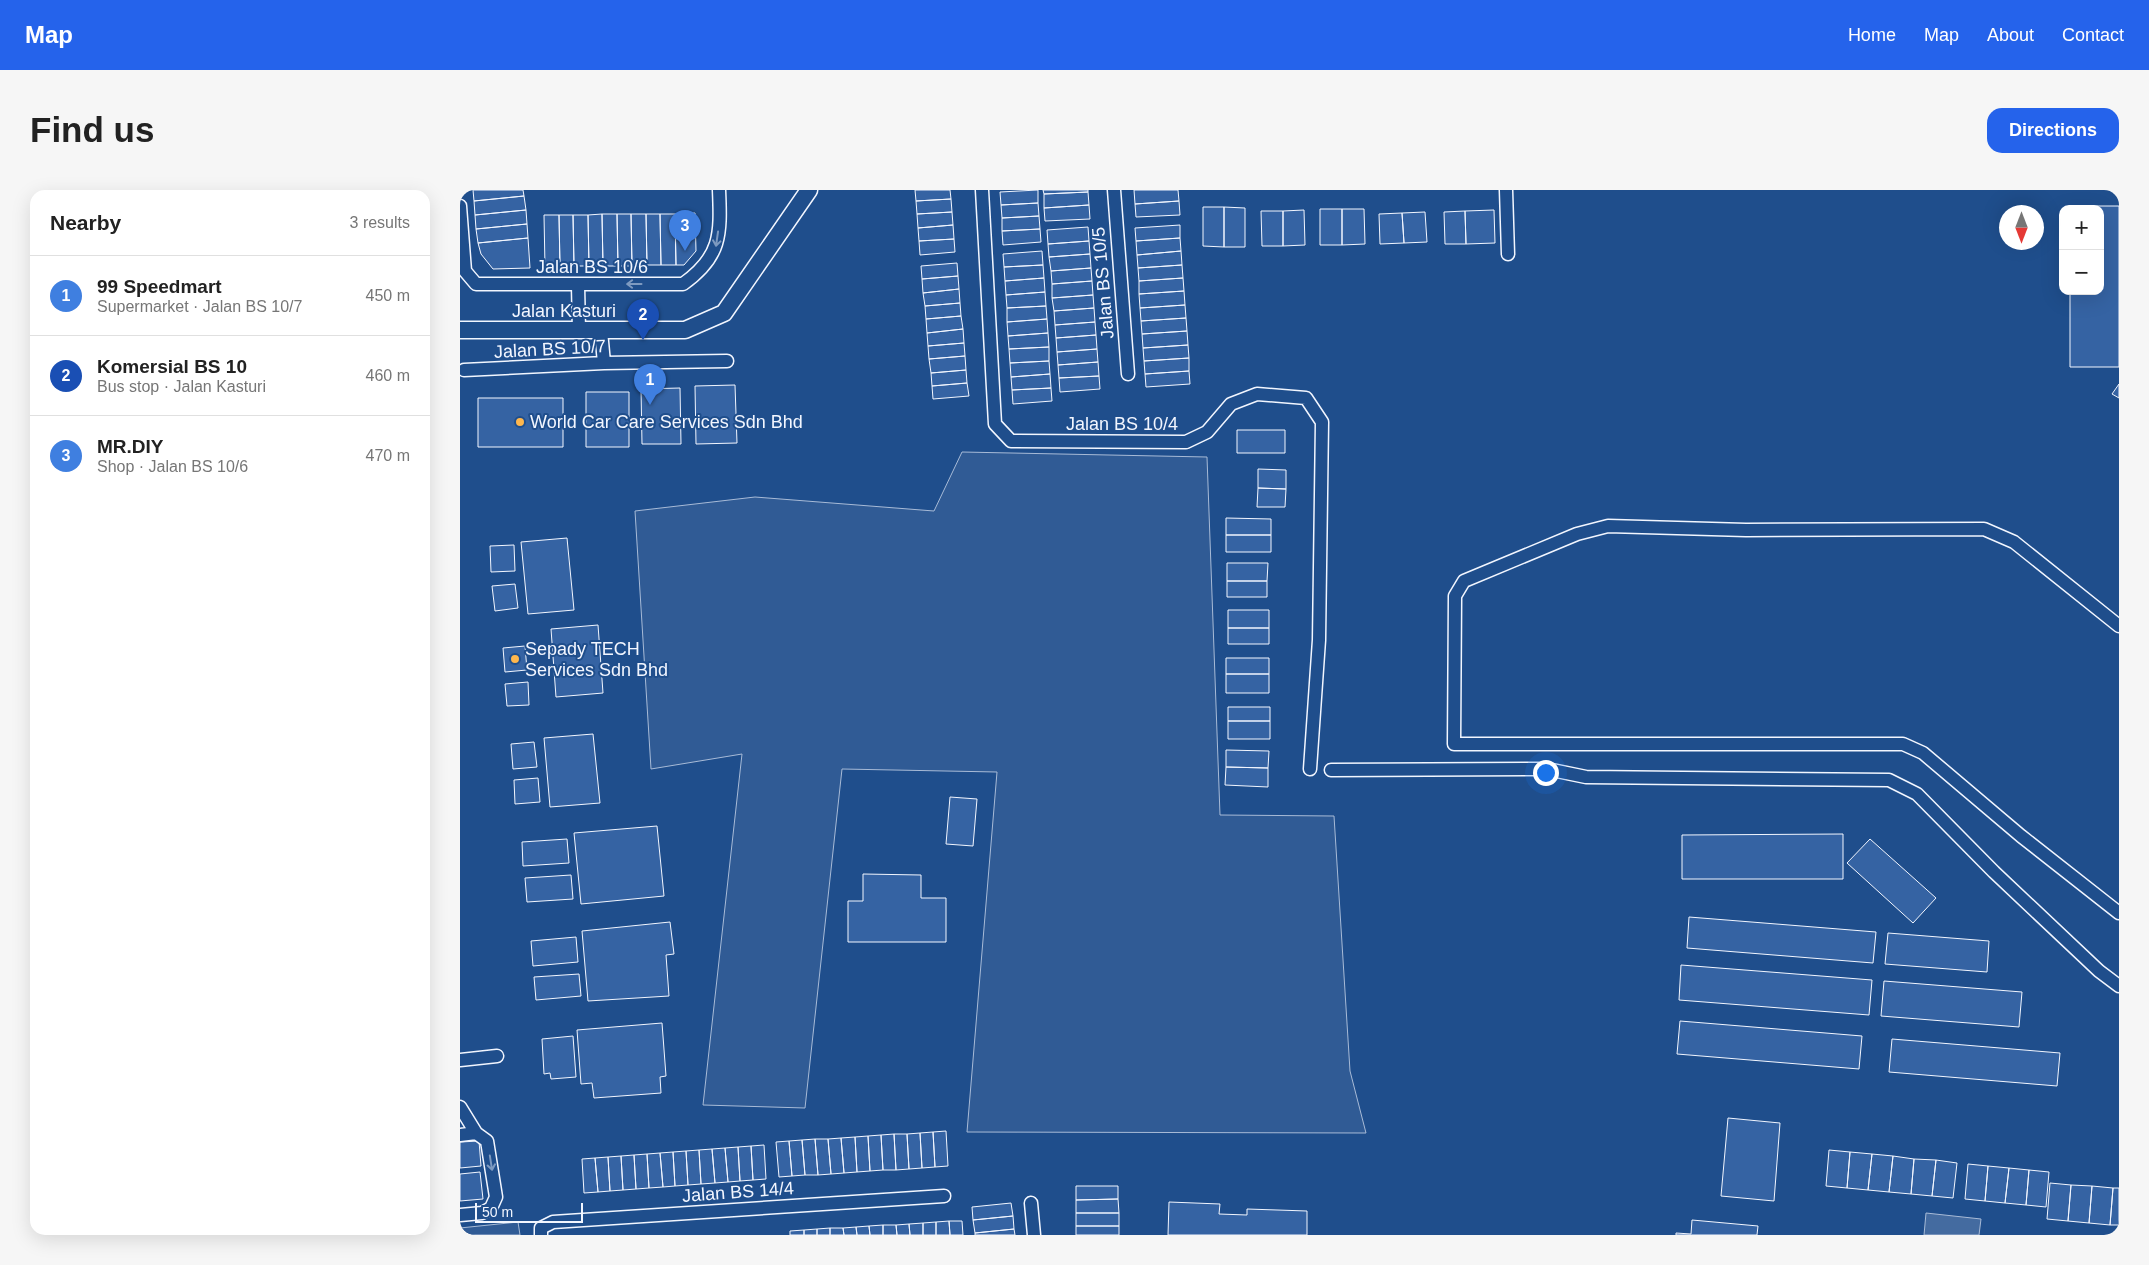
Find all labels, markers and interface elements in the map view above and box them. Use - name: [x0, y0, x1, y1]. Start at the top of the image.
- text: Map: [25, 21, 73, 48]
- text: Home: [1848, 25, 1896, 45]
- text: Map: [1924, 25, 1959, 45]
- text: About: [1987, 25, 2034, 45]
- text: Contact: [2062, 25, 2124, 45]
- button: Directions: [1987, 108, 2119, 153]
- text: Find us: [30, 110, 154, 149]
- north arrow: [1999, 205, 2044, 250]
- map controls: [2059, 205, 2104, 295]
- button: +: [2059, 205, 2104, 250]
- pin: 3: [669, 210, 701, 251]
- text: Nearby: [50, 211, 121, 234]
- text: 3 results: [350, 214, 410, 231]
- street label: Jalan BS 10/5: [1088, 226, 1118, 340]
- one-way arrow: [712, 230, 722, 246]
- button: −: [2059, 250, 2104, 295]
- street label: Jalan BS 10/6: [536, 257, 648, 277]
- text: 99 Speedmart: [97, 276, 222, 297]
- one-way arrow: [627, 279, 643, 289]
- text: 1: [62, 287, 70, 304]
- text: 450 m: [366, 287, 410, 304]
- text: Supermarket · Jalan BS 10/7: [97, 298, 302, 315]
- pin: 2: [627, 299, 659, 340]
- street label: Jalan Kasturi: [512, 301, 616, 321]
- street label: Jalan BS 10/7: [494, 336, 606, 362]
- text: Komersial BS 10: [97, 356, 247, 377]
- pin: 1: [634, 364, 666, 405]
- text: 2: [62, 367, 70, 384]
- text: 460 m: [366, 367, 410, 384]
- text: Bus stop · Jalan Kasturi: [97, 378, 266, 395]
- place label: World Car Care Services Sdn Bhd: [530, 412, 803, 432]
- street label: Jalan BS 10/4: [1066, 414, 1178, 434]
- marker: World Car Care Services Sdn Bhd: [514, 416, 526, 428]
- text: MR.DIY: [97, 436, 164, 457]
- text: 3: [62, 447, 70, 464]
- text: 470 m: [366, 447, 410, 464]
- text: Shop · Jalan BS 10/6: [97, 458, 248, 475]
- place label: Sepady TECH Services Sdn Bhd: [525, 639, 668, 680]
- marker: Sepady TECH Services Sdn Bhd: [509, 653, 521, 665]
- your location: [1533, 760, 1559, 786]
- one-way arrow: [486, 1155, 496, 1171]
- street label: Jalan BS 14/4: [681, 1178, 795, 1206]
- scale bar: [475, 1200, 582, 1223]
- text: 50 m: [482, 1204, 513, 1220]

